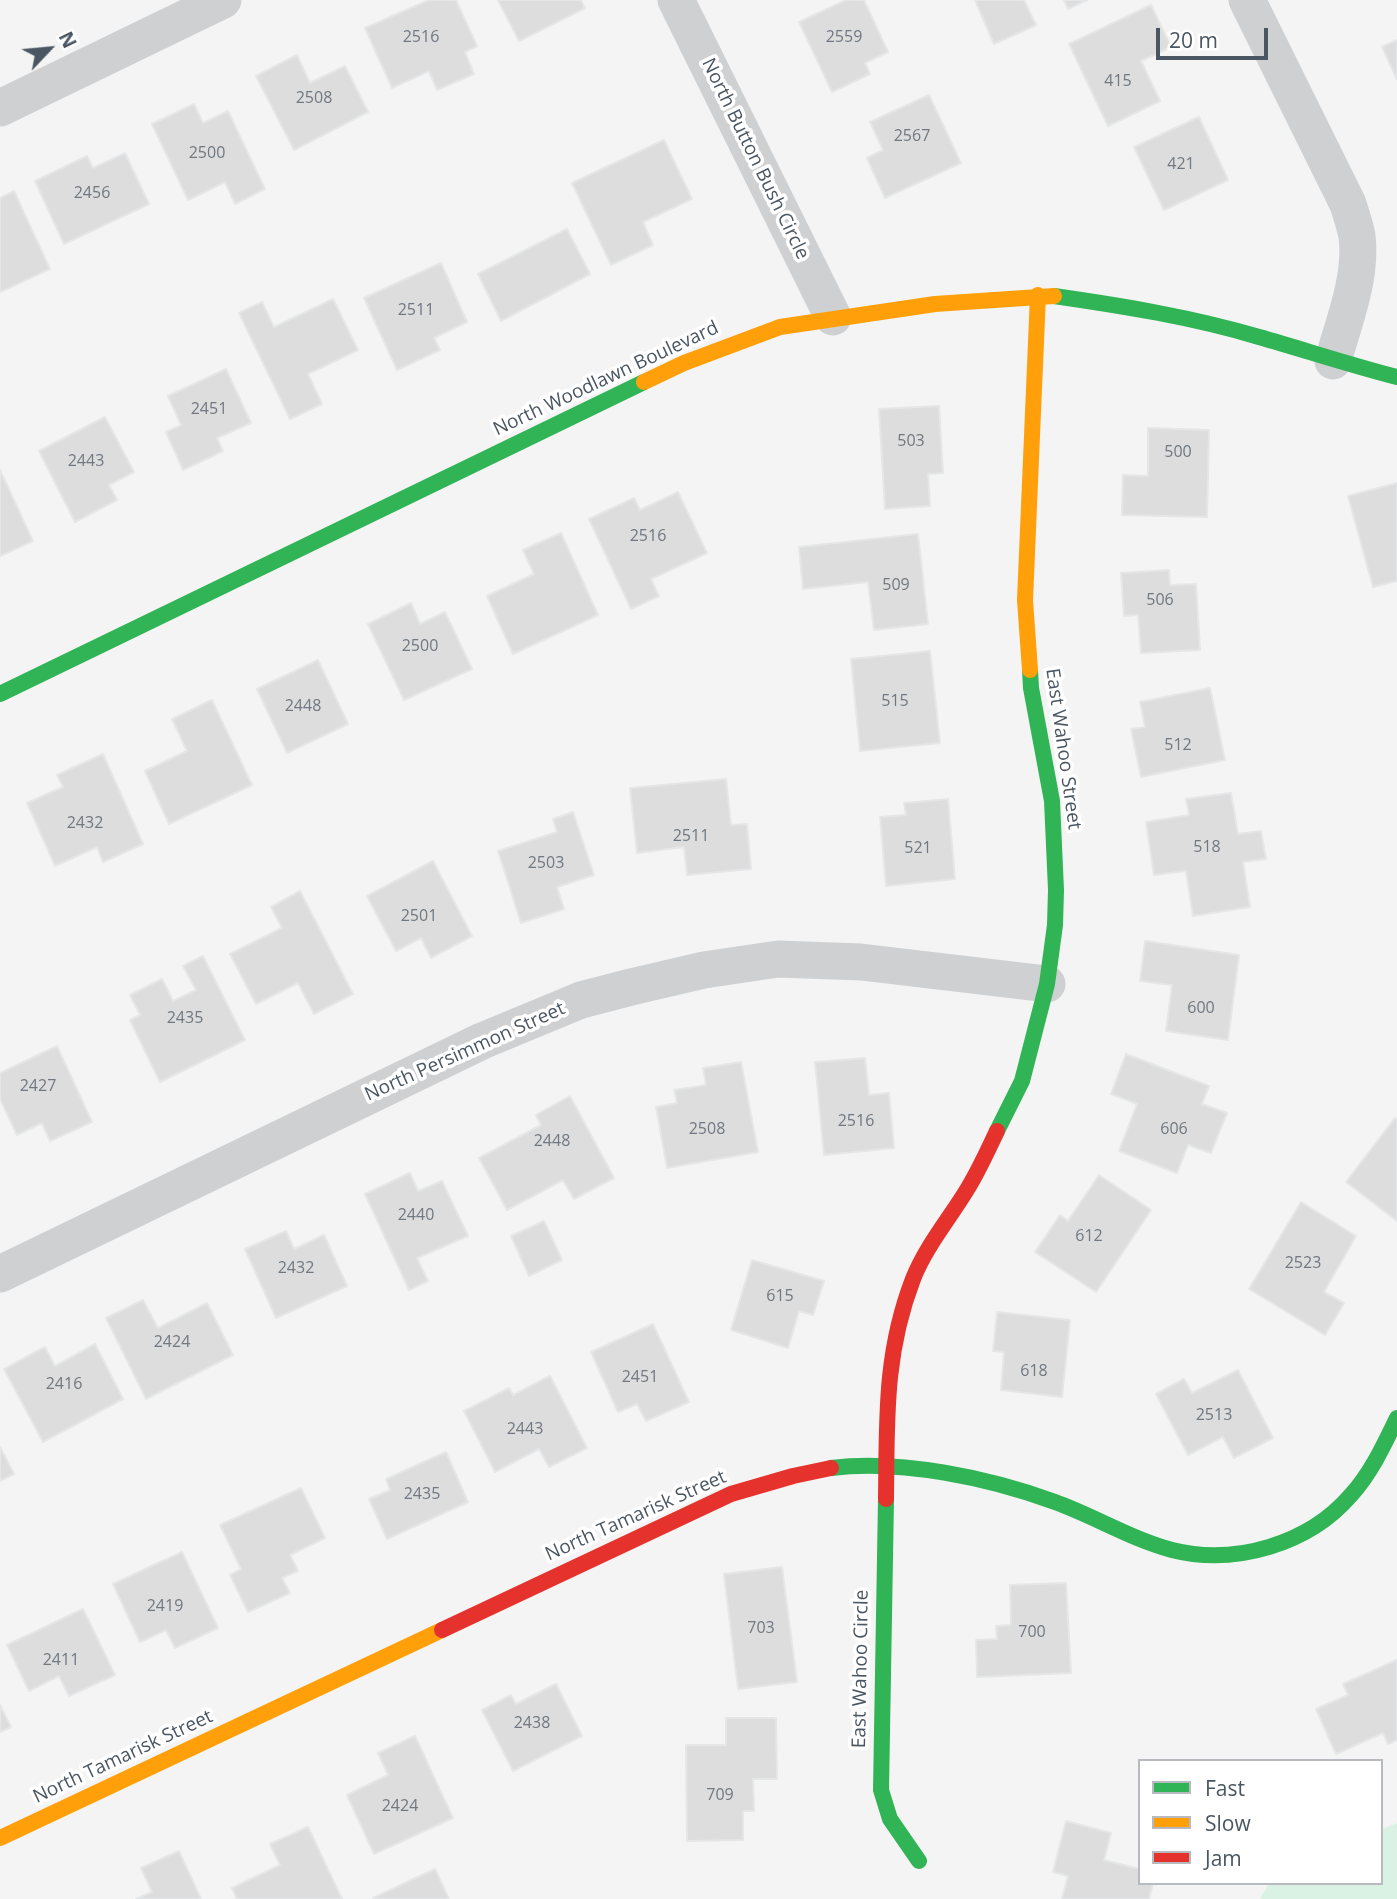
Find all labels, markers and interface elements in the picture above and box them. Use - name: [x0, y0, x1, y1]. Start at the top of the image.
- north arrow: [14, 14, 84, 84]
- scale bar: [1159, 14, 1271, 58]
- text: 20 m: [1169, 26, 1218, 54]
- text: N: [53, 27, 83, 52]
- house number: 2516: [403, 27, 439, 47]
- house number: 2559: [826, 27, 862, 47]
- street label: North Button Bush Circle: [696, 55, 814, 263]
- house number: 415: [1104, 71, 1132, 91]
- house number: 2508: [296, 88, 332, 108]
- house number: 2567: [894, 126, 930, 146]
- house number: 2500: [189, 143, 225, 163]
- house number: 421: [1167, 154, 1195, 174]
- house number: 2456: [74, 183, 110, 203]
- house number: 2511: [398, 300, 434, 320]
- street label: North Woodlawn Boulevard: [490, 317, 722, 441]
- house number: 2451: [191, 399, 227, 419]
- house number: 503: [897, 431, 925, 451]
- house number: 500: [1164, 442, 1192, 462]
- house number: 2443: [68, 451, 104, 471]
- house number: 2516: [630, 526, 666, 546]
- house number: 509: [882, 575, 910, 595]
- house number: 506: [1146, 590, 1174, 610]
- house number: 2500: [402, 636, 438, 656]
- street label: East Wahoo Street: [1040, 667, 1086, 831]
- house number: 515: [881, 691, 909, 711]
- house number: 2448: [285, 696, 321, 716]
- house number: 512: [1164, 735, 1192, 755]
- house number: 2432: [67, 813, 103, 833]
- house number: 2511: [673, 826, 709, 846]
- house number: 518: [1193, 837, 1221, 857]
- house number: 521: [904, 838, 932, 858]
- house number: 2503: [528, 853, 564, 873]
- house number: 2501: [401, 906, 437, 926]
- street label: North Persimmon Street: [361, 997, 569, 1107]
- house number: 600: [1187, 998, 1215, 1018]
- house number: 2435: [167, 1008, 203, 1028]
- house number: 2427: [20, 1076, 56, 1096]
- house number: 2516: [838, 1111, 874, 1131]
- house number: 2508: [689, 1119, 725, 1139]
- house number: 606: [1160, 1119, 1188, 1139]
- house number: 2448: [534, 1131, 570, 1151]
- house number: 2440: [398, 1205, 434, 1225]
- house number: 612: [1075, 1226, 1103, 1246]
- house number: 2523: [1285, 1253, 1321, 1273]
- house number: 2432: [278, 1258, 314, 1278]
- house number: 615: [766, 1286, 794, 1306]
- house number: 2424: [154, 1332, 190, 1352]
- house number: 618: [1020, 1361, 1048, 1381]
- house number: 2451: [622, 1367, 658, 1387]
- house number: 2416: [46, 1374, 82, 1394]
- house number: 2513: [1196, 1405, 1232, 1425]
- house number: 2443: [507, 1419, 543, 1439]
- street label: North Tamarisk Street: [542, 1466, 730, 1566]
- house number: 2435: [404, 1484, 440, 1504]
- street label: East Wahoo Circle: [848, 1590, 874, 1748]
- house number: 2419: [147, 1596, 183, 1616]
- house number: 703: [747, 1618, 775, 1638]
- house number: 700: [1018, 1622, 1046, 1642]
- house number: 2411: [43, 1650, 79, 1670]
- street label: North Tamarisk Street: [30, 1705, 216, 1809]
- house number: 2438: [514, 1713, 550, 1733]
- legend: [1138, 1759, 1383, 1885]
- text: Fast: [1205, 1774, 1245, 1802]
- house number: 709: [706, 1785, 734, 1805]
- house number: 2424: [382, 1796, 418, 1816]
- text: Slow: [1205, 1809, 1251, 1837]
- text: Jam: [1205, 1844, 1242, 1872]

